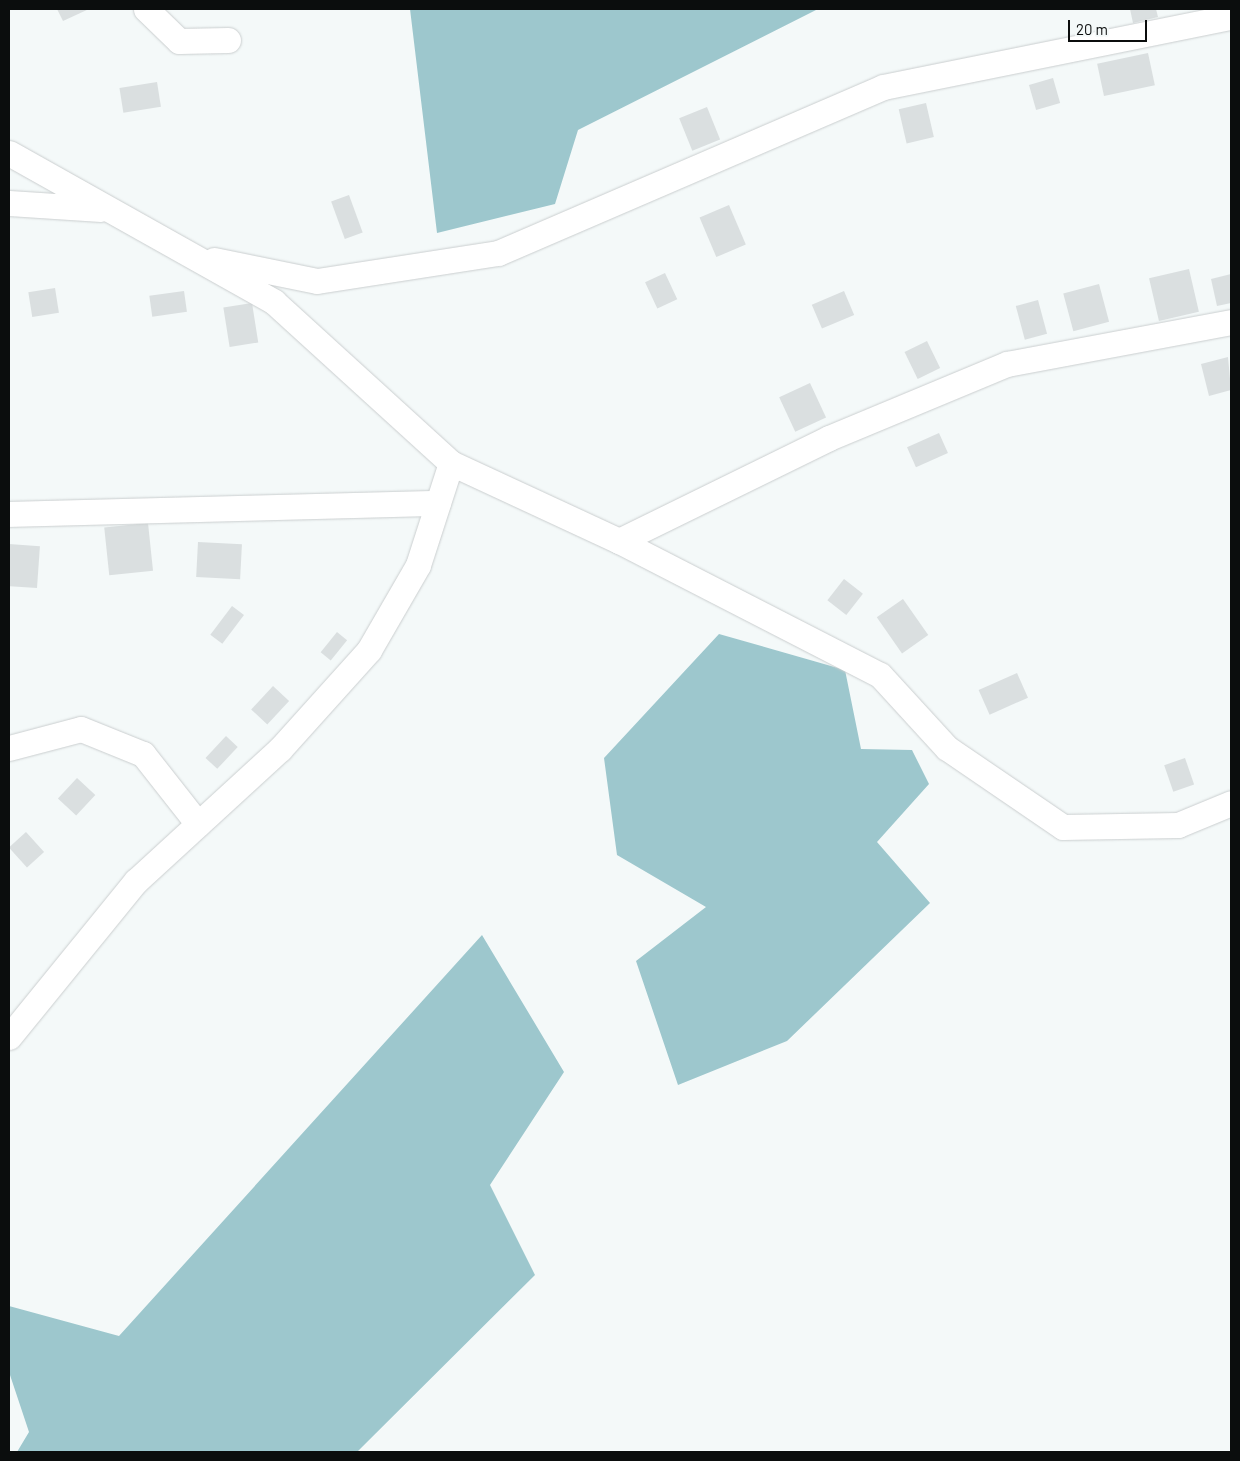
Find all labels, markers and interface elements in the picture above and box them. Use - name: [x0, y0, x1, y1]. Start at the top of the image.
- scale bar: [1070, 10, 1149, 42]
- text: 20 m: [1076, 20, 1108, 38]

